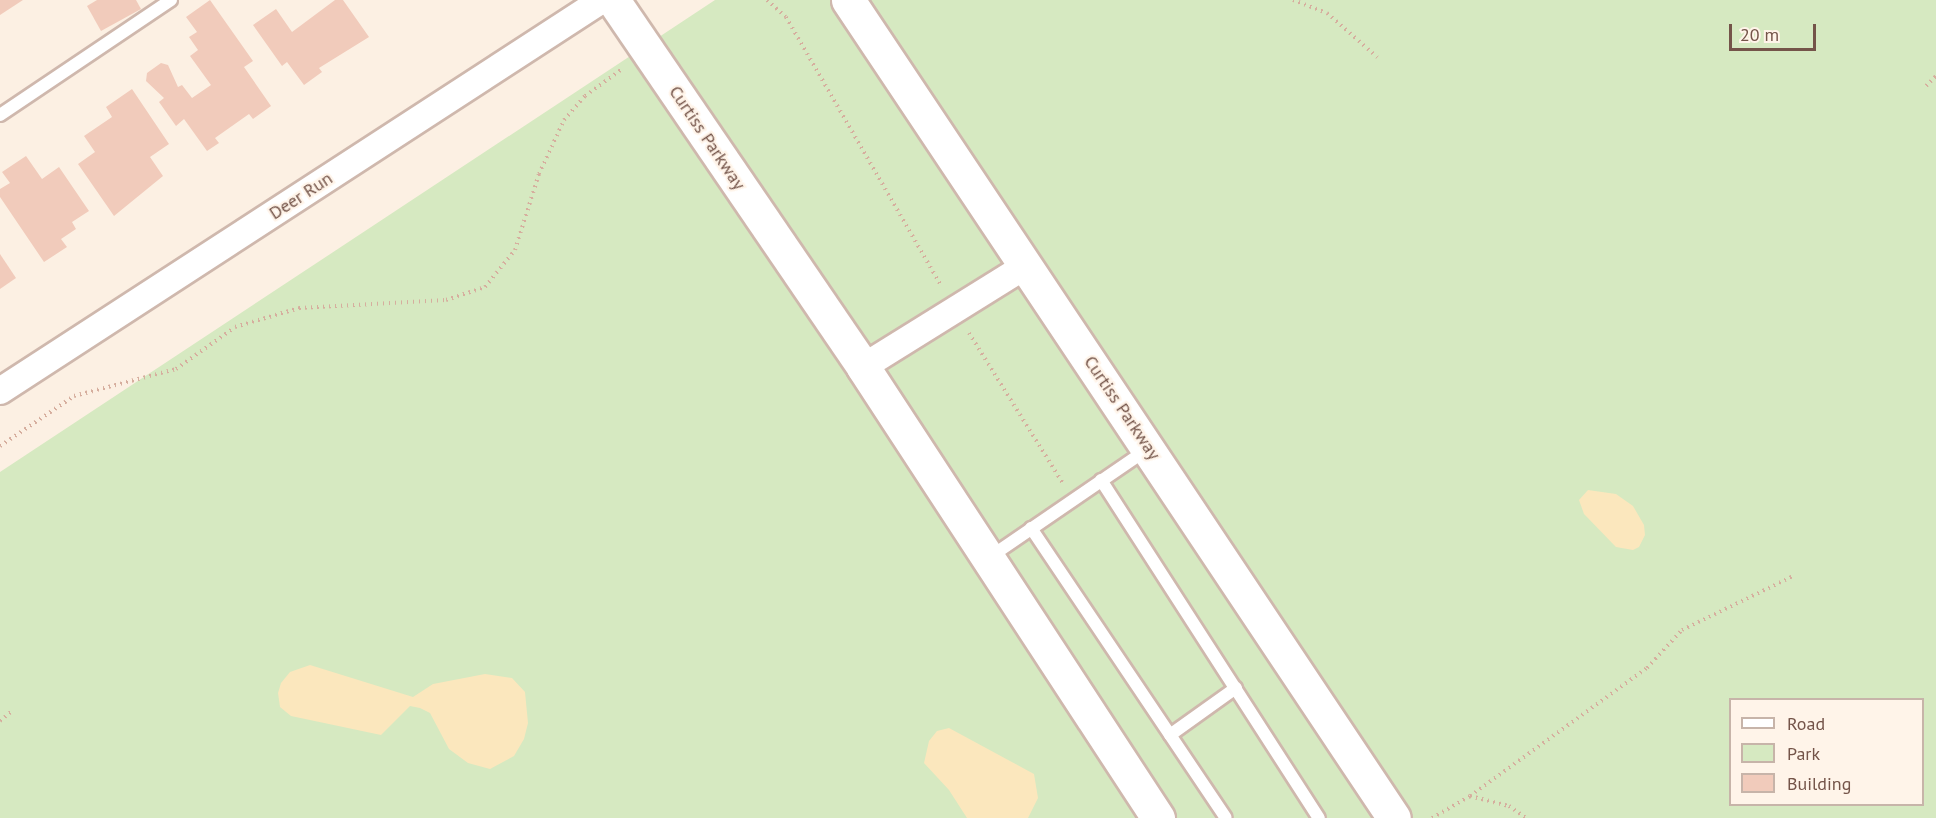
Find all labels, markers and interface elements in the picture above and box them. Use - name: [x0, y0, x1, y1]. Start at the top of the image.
- scale bar: [1732, 12, 1819, 50]
- text: 20 m: [1740, 23, 1779, 46]
- street label: Curtiss Parkway: [664, 82, 750, 194]
- street label: Deer Run: [265, 168, 337, 224]
- street label: Curtiss Parkway: [1079, 352, 1165, 464]
- legend: [1729, 698, 1924, 806]
- text: Road: [1787, 712, 1825, 735]
- text: Park: [1787, 742, 1820, 765]
- text: Building: [1787, 772, 1851, 795]

